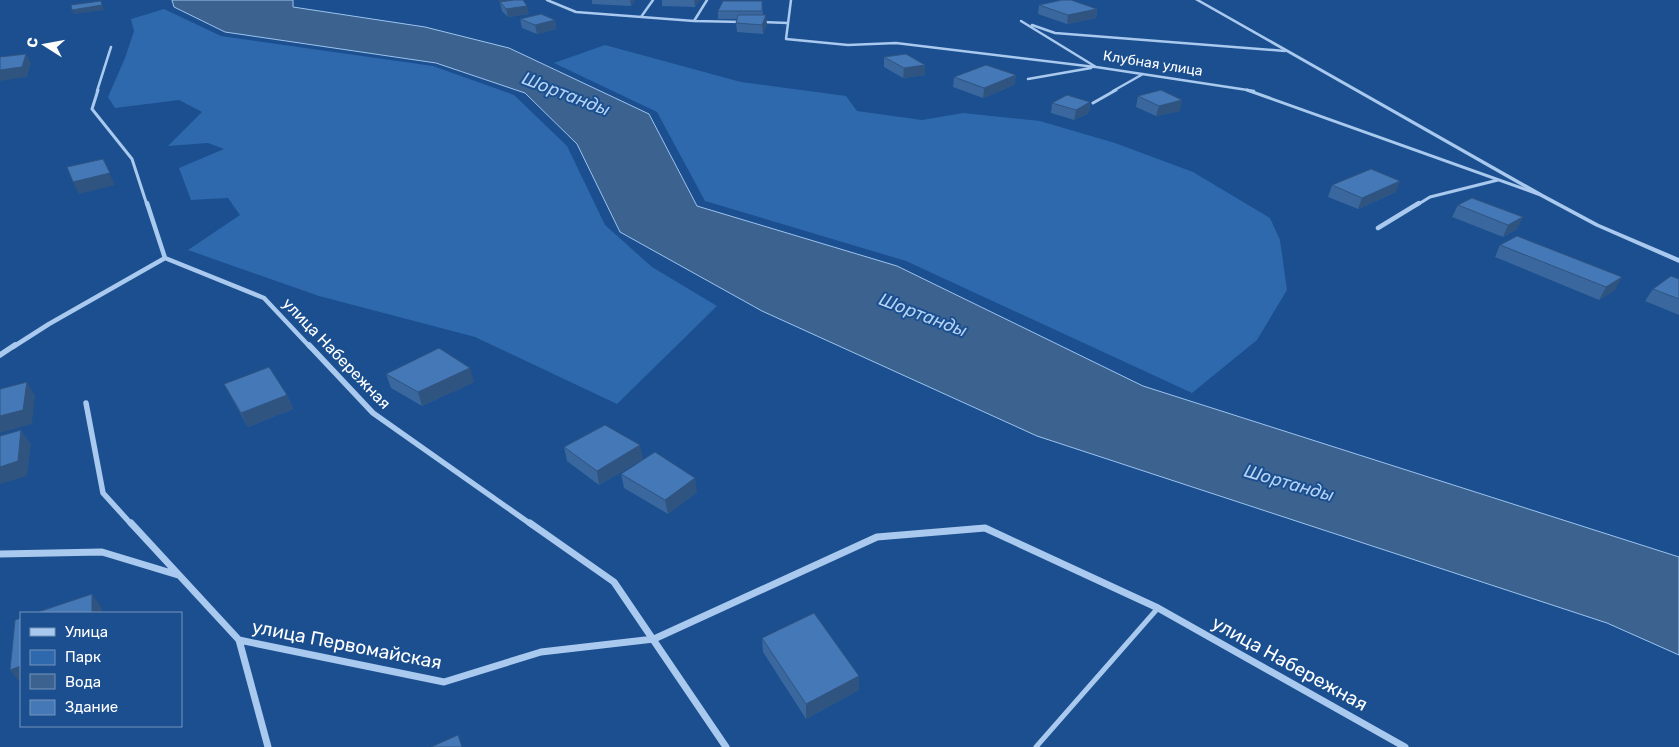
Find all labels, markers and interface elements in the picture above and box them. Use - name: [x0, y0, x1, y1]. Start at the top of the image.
- north arrow: [20, 20, 70, 70]
- text: С: [23, 36, 42, 49]
- street label: Клубная улица: [1102, 47, 1204, 80]
- water label: Шортанды: [519, 67, 613, 121]
- water label: Шортанды: [876, 288, 970, 342]
- street label: улица Набережная: [279, 294, 395, 413]
- water label: Шортанды: [1242, 460, 1337, 506]
- street label: улица Набережная: [1208, 611, 1372, 716]
- legend: [20, 612, 182, 727]
- street label: улица Первомайская: [250, 615, 444, 674]
- text: Улица: [65, 623, 108, 641]
- text: Парк: [65, 648, 101, 666]
- text: Вода: [65, 673, 101, 691]
- text: Здание: [65, 698, 118, 716]

